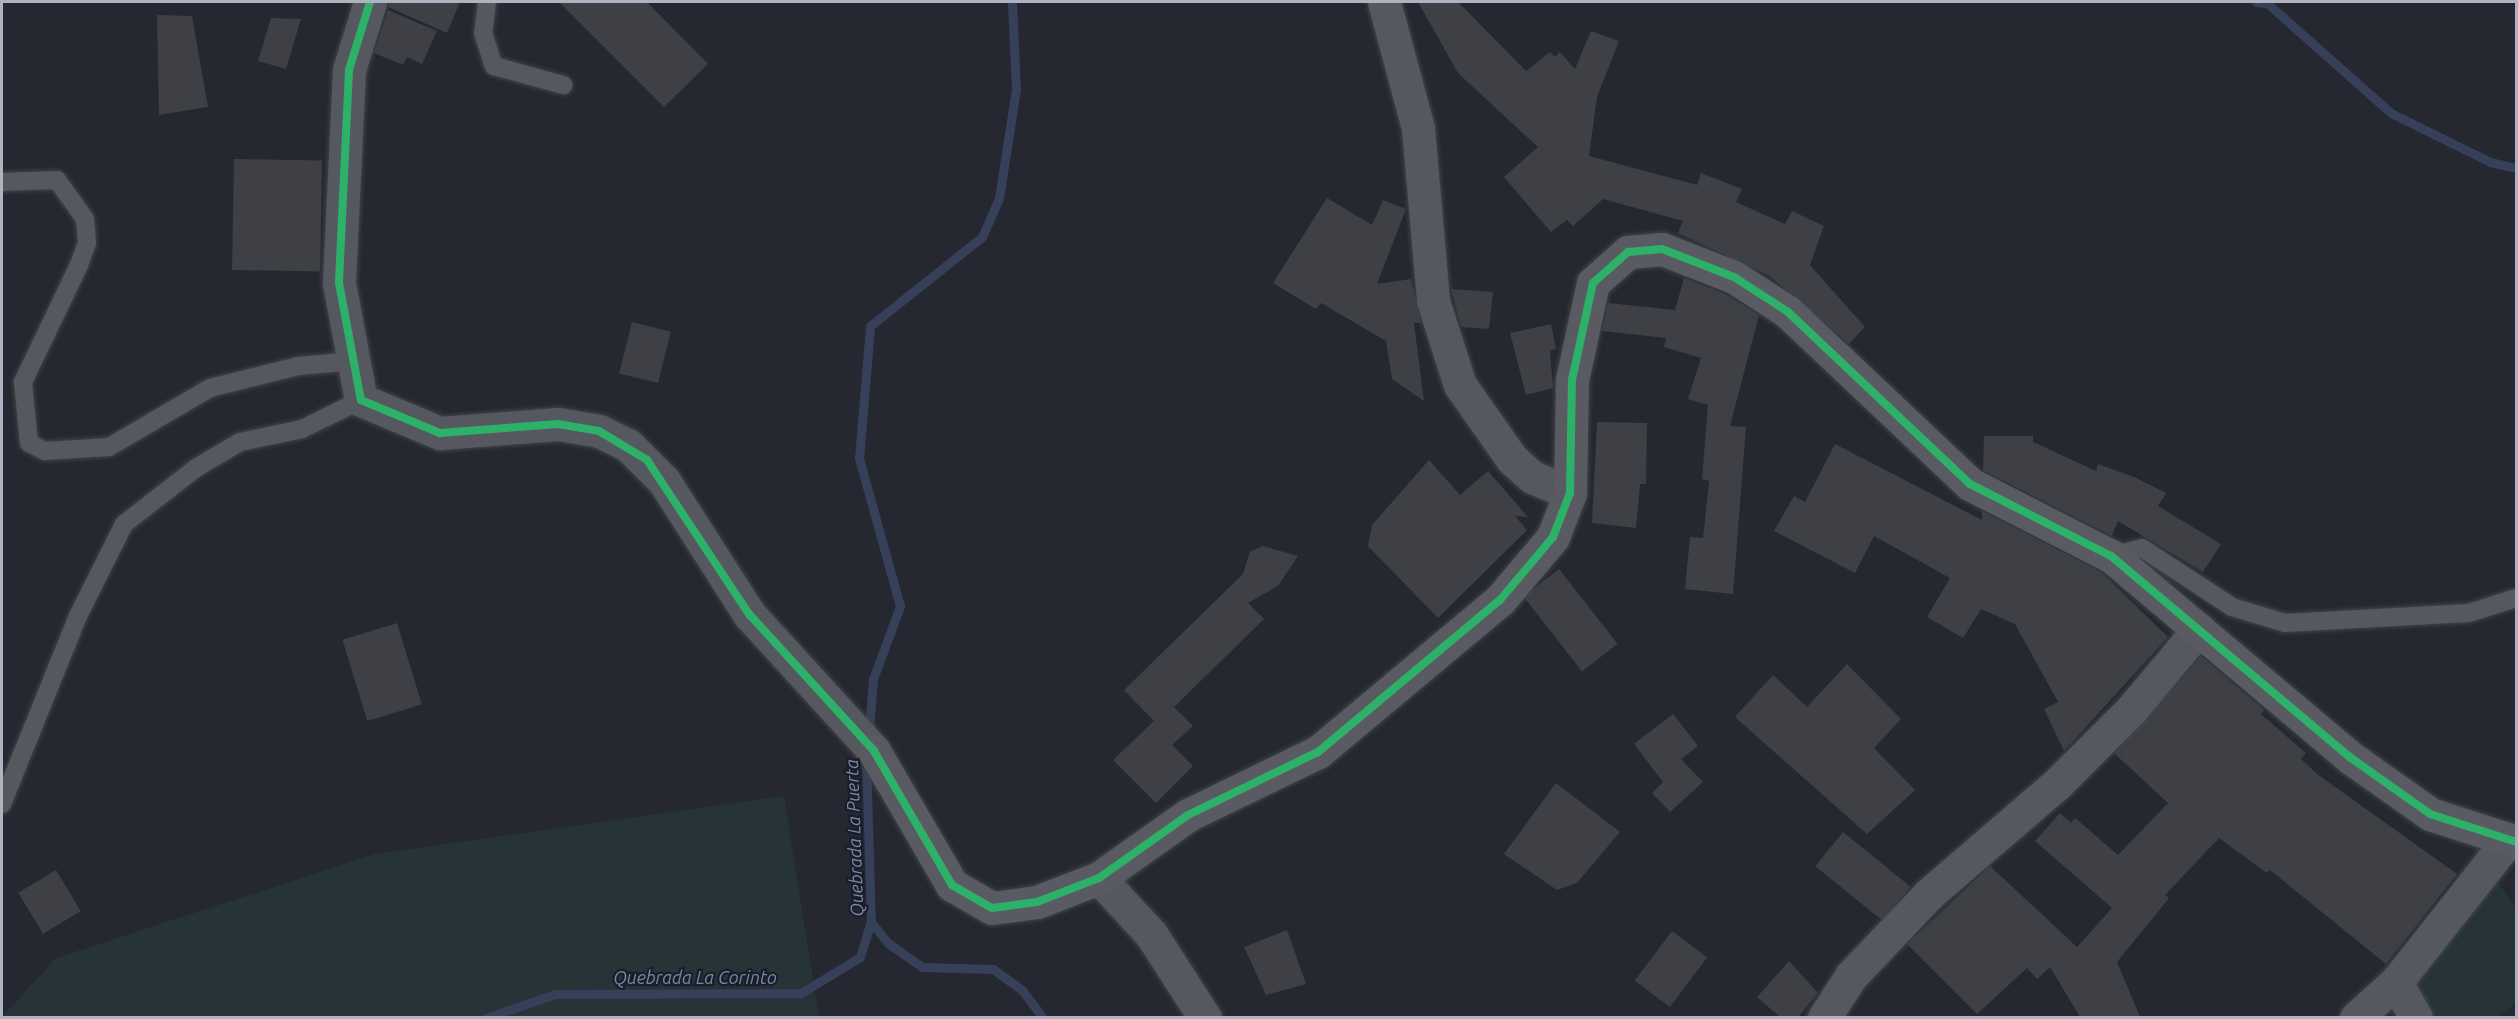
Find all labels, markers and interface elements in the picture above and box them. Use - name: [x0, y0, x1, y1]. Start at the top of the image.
- water label: Quebrada La Puerta: [840, 759, 868, 917]
- water label: Quebrada La Corinto: [613, 966, 777, 988]

